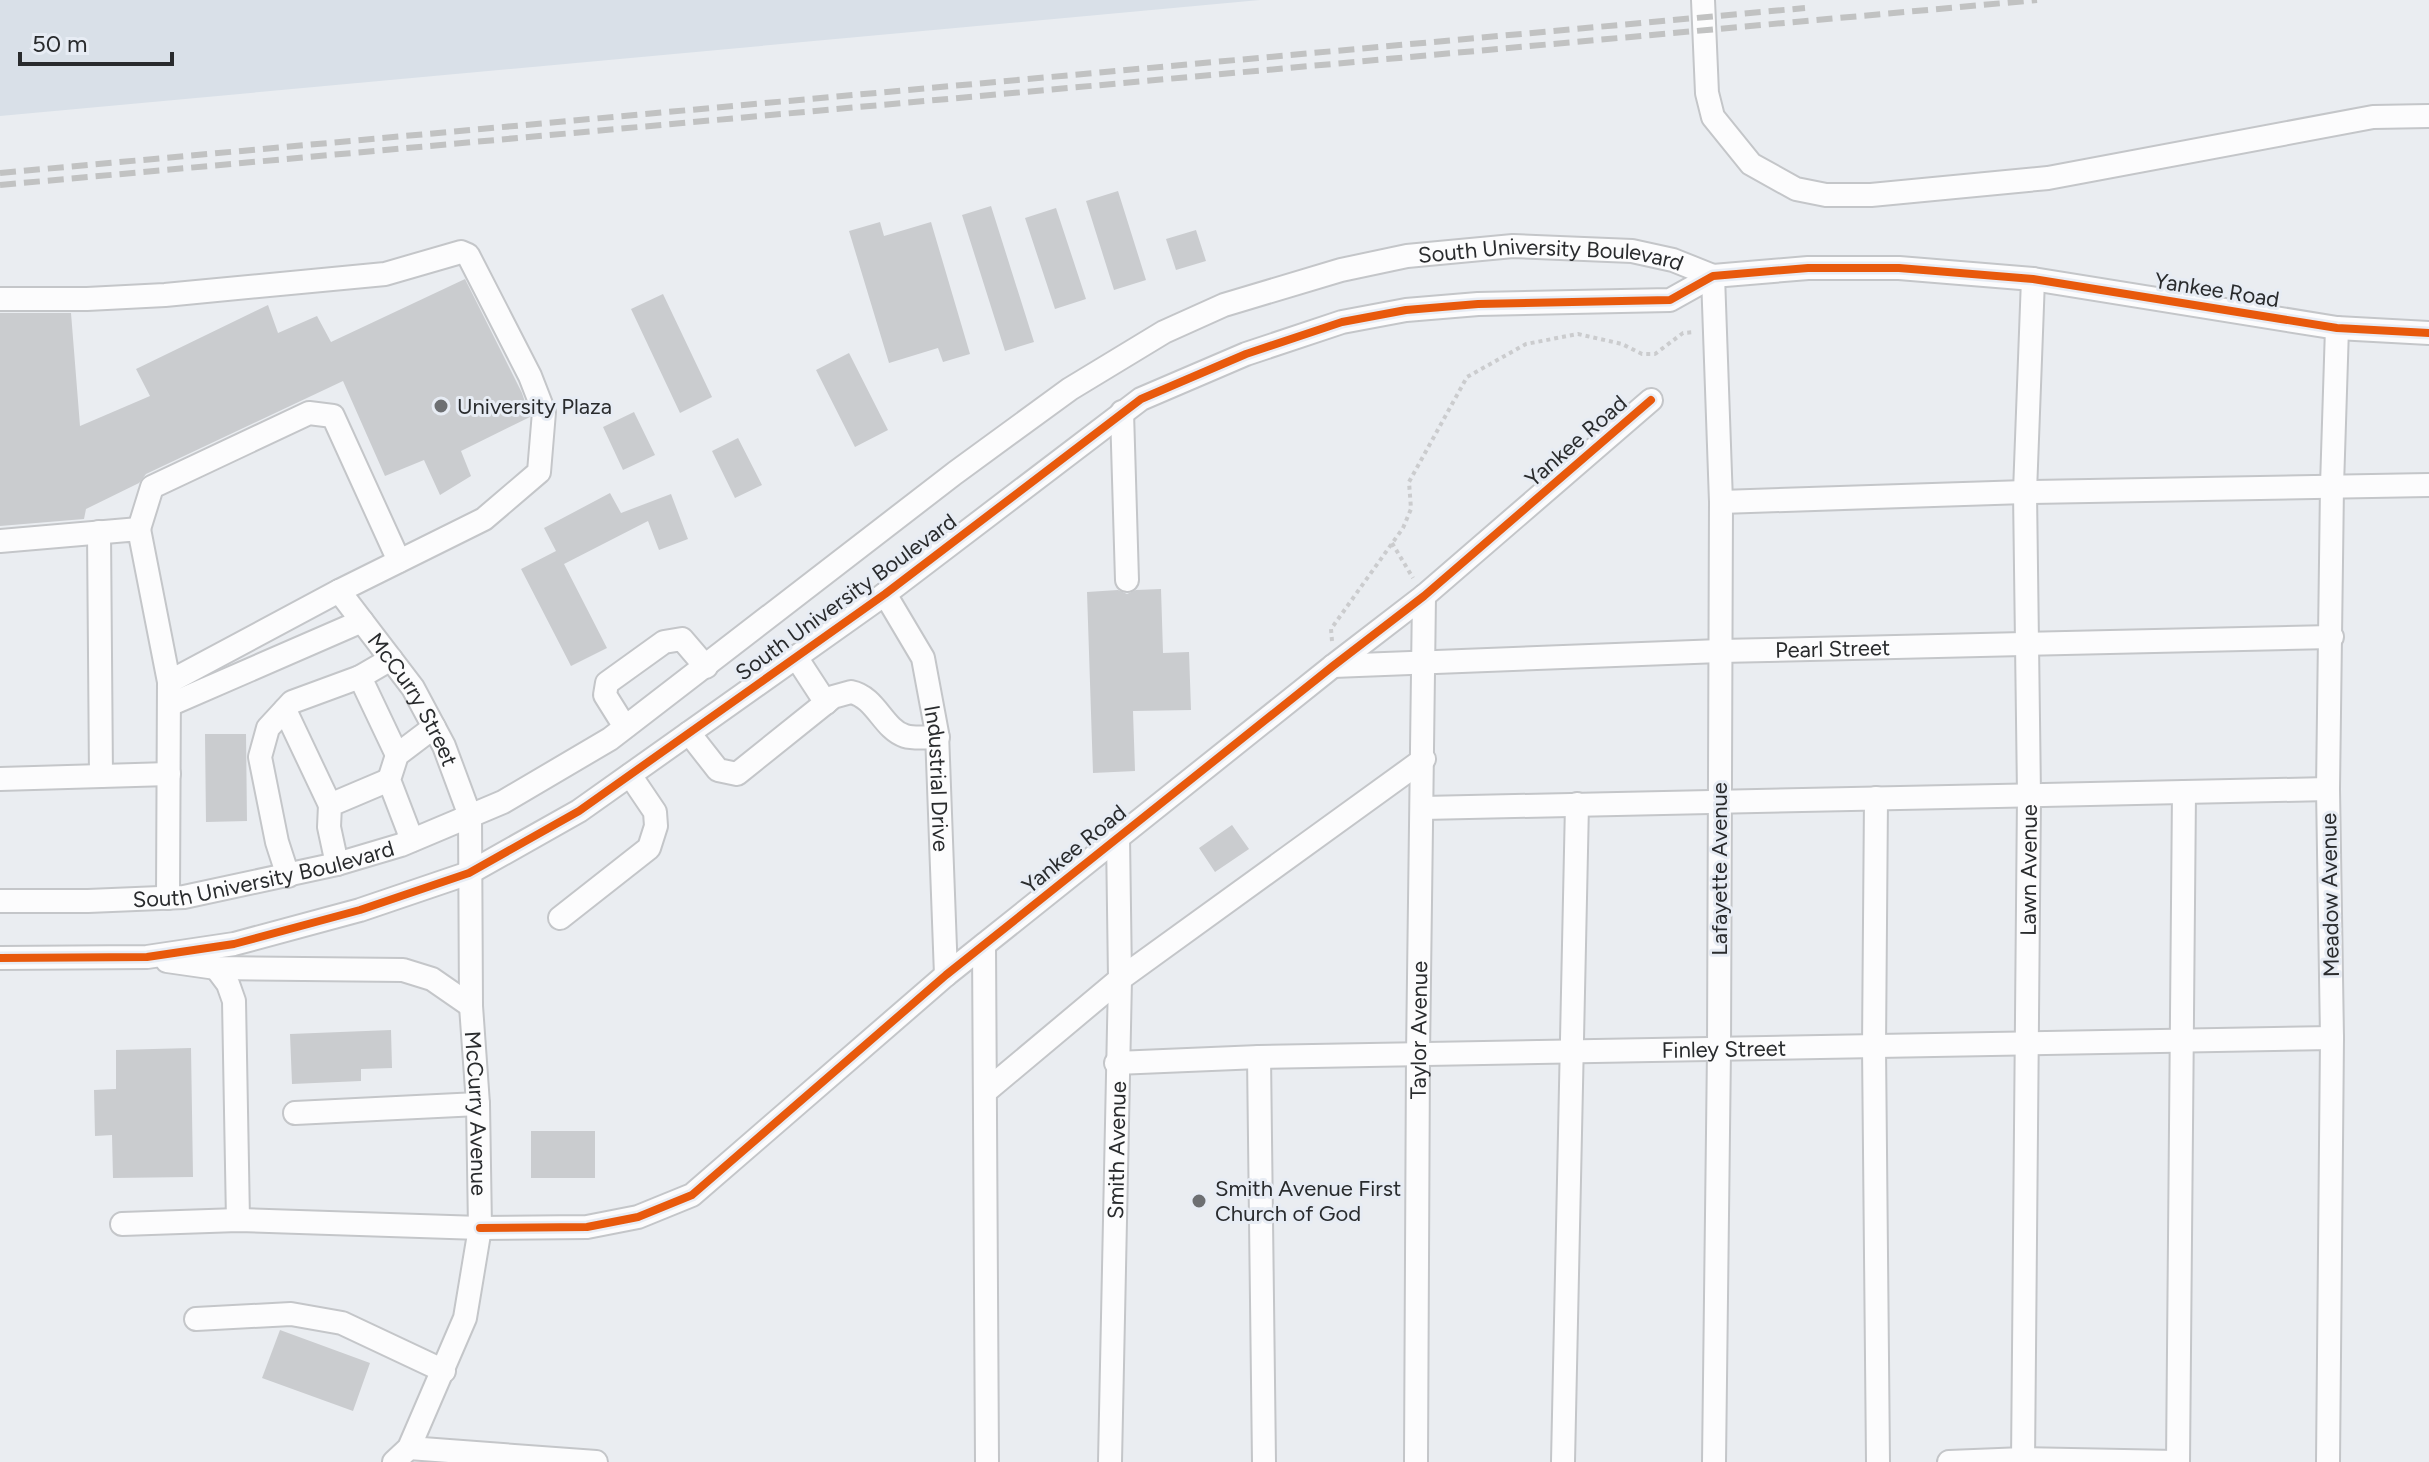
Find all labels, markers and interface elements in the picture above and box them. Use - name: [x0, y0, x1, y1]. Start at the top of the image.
- scale bar: [20, 16, 172, 66]
- text: 50 m: [32, 29, 88, 58]
- street label: South University Boulevard: [1417, 232, 1688, 276]
- street label: Yankee Road: [2153, 267, 2281, 313]
- street label: Yankee Road: [1520, 389, 1632, 493]
- place label: University Plaza: [457, 393, 612, 420]
- marker: University Plaza: [432, 397, 450, 415]
- street label: South University Boulevard: [730, 508, 962, 686]
- street label: McCurry Street: [362, 627, 464, 770]
- street label: Pearl Street: [1775, 634, 1891, 663]
- street label: Industrial Drive: [919, 703, 955, 852]
- street label: Lafayette Avenue: [1706, 782, 1733, 956]
- street label: Yankee Road: [1017, 799, 1131, 899]
- street label: Lawn Avenue: [2014, 804, 2042, 936]
- street label: Meadow Avenue: [2315, 813, 2345, 977]
- street label: South University Boulevard: [132, 834, 397, 913]
- street label: Taylor Avenue: [1404, 961, 1433, 1099]
- street label: McCurry Avenue: [459, 1030, 493, 1196]
- street label: Finley Street: [1661, 1034, 1786, 1063]
- street label: Smith Avenue: [1102, 1081, 1131, 1219]
- place label: Smith Avenue First Church of God: [1215, 1175, 1401, 1227]
- marker: Smith Avenue First Church of God: [1190, 1192, 1208, 1210]

